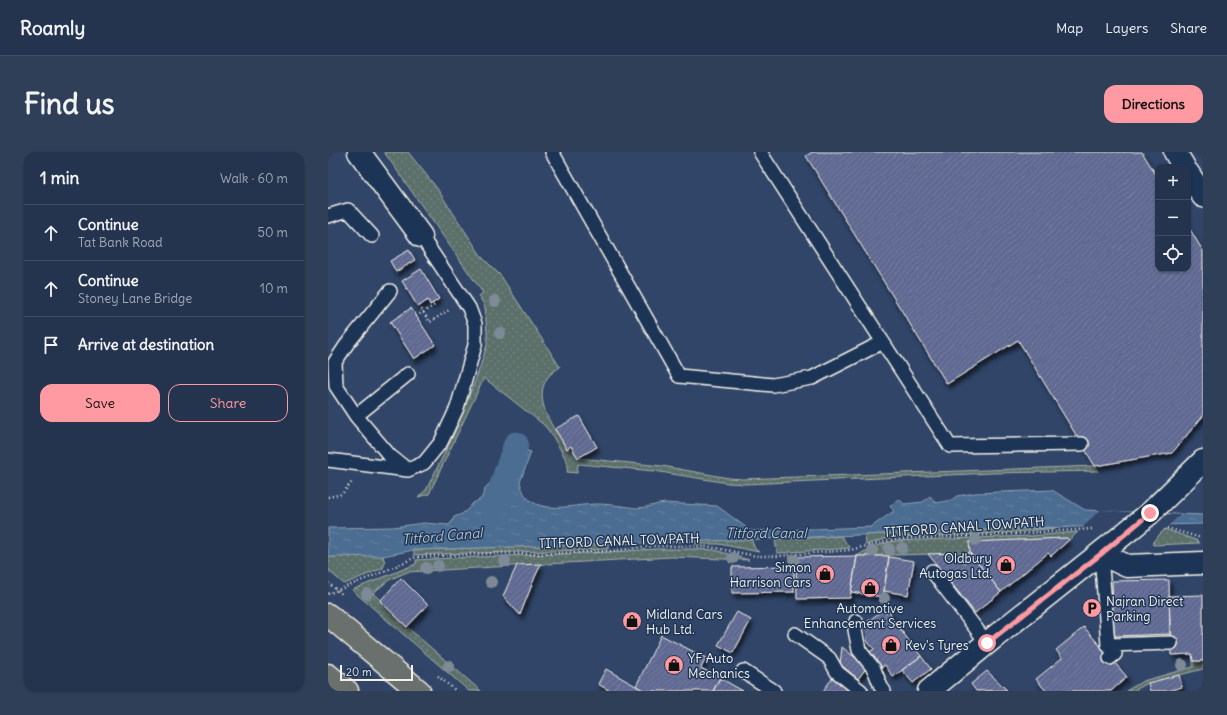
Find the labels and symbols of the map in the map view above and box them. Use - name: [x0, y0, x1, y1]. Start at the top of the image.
- route end: [1141, 504, 1159, 522]
- street label: TITFORD CANAL TOWPATH: [883, 513, 1045, 541]
- water label: Titford Canal: [401, 523, 485, 548]
- water label: Titford Canal: [726, 524, 808, 542]
- street label: TITFORD CANAL TOWPATH: [538, 530, 700, 552]
- place label: Oldbury Autogas Ltd.: [919, 550, 992, 582]
- shop icon: Oldbury Autogas Ltd.: [995, 554, 1017, 576]
- place label: Simon Harrison Cars: [730, 559, 811, 591]
- shop icon: Simon Harrison Cars: [814, 563, 836, 585]
- shop icon: Automotive Enhancement Services: [859, 577, 881, 599]
- place label: Najran Direct Parking: [1106, 593, 1184, 625]
- parking icon: Najran Direct Parking: [1081, 597, 1103, 619]
- place label: Automotive Enhancement Services: [804, 600, 936, 632]
- place label: Midland Cars Hub Ltd.: [646, 606, 723, 638]
- shop icon: Midland Cars Hub Ltd.: [621, 610, 643, 632]
- shop icon: Kev's Tyres: [880, 634, 902, 656]
- route start: [978, 634, 996, 652]
- place label: Kev's Tyres: [905, 637, 969, 654]
- place label: YF Auto Mechanics: [688, 650, 750, 682]
- shop icon: YF Auto Mechanics: [663, 654, 685, 676]
- scale bar: [340, 663, 413, 682]

